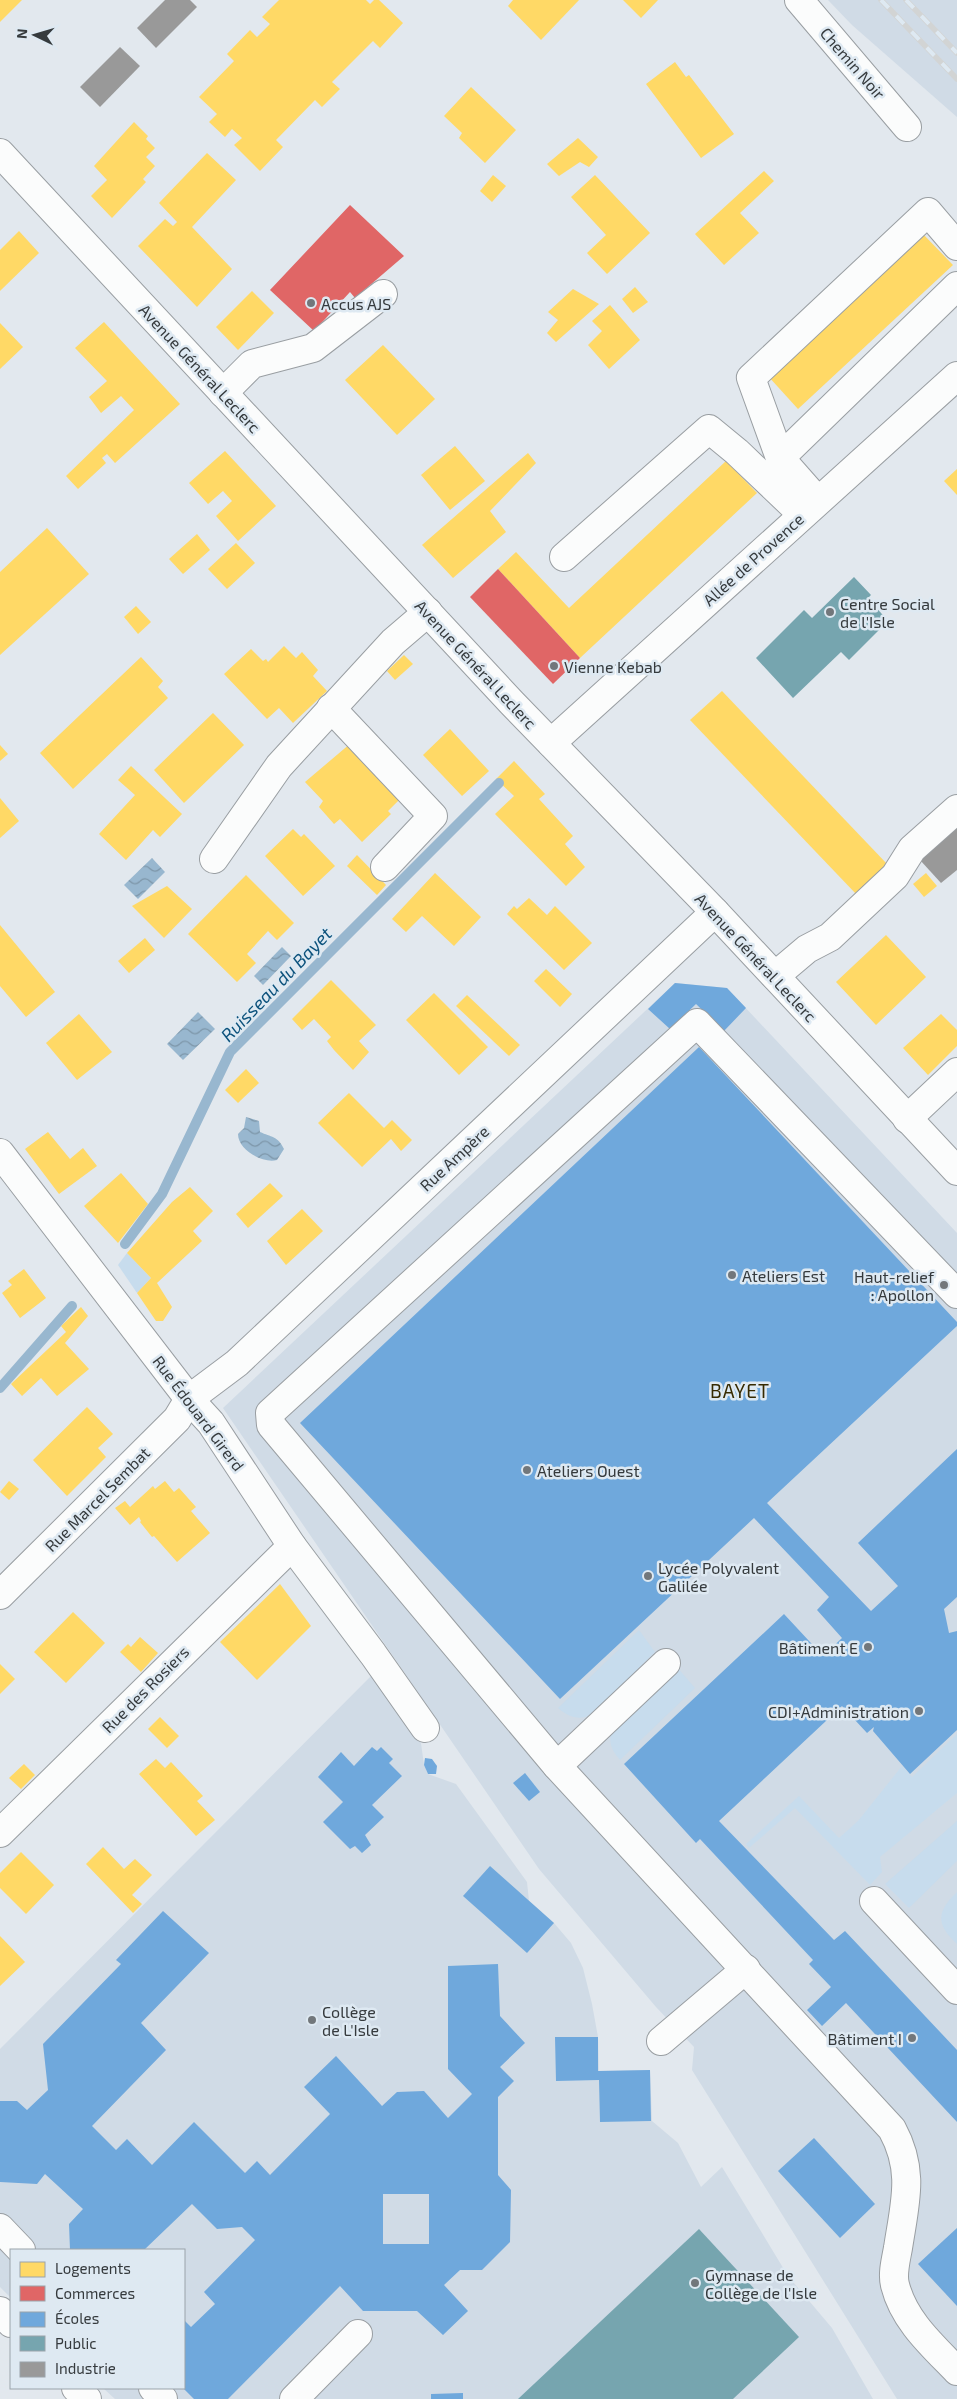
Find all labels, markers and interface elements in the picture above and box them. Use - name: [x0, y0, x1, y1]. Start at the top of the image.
- north arrow: [10, 10, 60, 60]
- street label: Chemin Noir: [817, 23, 890, 103]
- text: N: [13, 28, 30, 40]
- place label: Accus AJS: [321, 294, 391, 313]
- marker: Accus AJS: [305, 297, 317, 309]
- street label: Avenue Général Leclerc: [135, 300, 265, 436]
- street label: Allée de Provence: [699, 509, 807, 609]
- place label: Centre Social de l'Isle: [840, 594, 935, 631]
- street label: Avenue Général Leclerc: [411, 596, 541, 732]
- marker: Centre Social de l'Isle: [824, 606, 836, 618]
- place label: Vienne Kebab: [564, 657, 662, 676]
- marker: Vienne Kebab: [548, 660, 560, 672]
- street label: Avenue Général Leclerc: [691, 889, 821, 1025]
- water label: Ruisseau du Bayet: [216, 922, 336, 1046]
- street label: Rue Ampère: [416, 1121, 492, 1195]
- place label: Ateliers Est: [742, 1266, 825, 1285]
- place label: Haut-relief : Apollon: [854, 1267, 935, 1304]
- marker: Ateliers Est: [726, 1269, 738, 1281]
- marker: Haut-relief : Apollon: [938, 1279, 950, 1291]
- street label: Rue Édouard Girerd: [149, 1352, 249, 1474]
- district label: BAYET: [710, 1379, 770, 1402]
- street label: Rue Marcel Sembat: [41, 1443, 153, 1555]
- place label: Ateliers Ouest: [537, 1461, 640, 1480]
- marker: Ateliers Ouest: [521, 1464, 533, 1476]
- place label: Lycée Polyvalent Galilée: [658, 1558, 779, 1595]
- marker: Lycée Polyvalent Galilée: [642, 1570, 654, 1582]
- place label: Bâtiment E: [779, 1638, 858, 1657]
- marker: Bâtiment E: [862, 1641, 874, 1653]
- street label: Rue des Rosiers: [98, 1642, 192, 1736]
- place label: CDI+Administration: [768, 1702, 909, 1721]
- marker: CDI+Administration: [913, 1705, 925, 1717]
- place label: Collège de L'Isle: [322, 2002, 379, 2039]
- marker: Collège de L'Isle: [306, 2014, 318, 2026]
- place label: Bâtiment I: [827, 2029, 902, 2048]
- marker: Bâtiment I: [906, 2032, 918, 2044]
- legend: [10, 2249, 185, 2389]
- text: Logements: [55, 2259, 131, 2277]
- place label: Gymnase de Collège de l'Isle: [705, 2265, 817, 2302]
- marker: Gymnase de Collège de l'Isle: [689, 2277, 701, 2289]
- text: Commerces: [55, 2284, 135, 2302]
- text: Écoles: [55, 2309, 99, 2327]
- text: Public: [55, 2334, 96, 2352]
- text: Industrie: [55, 2359, 116, 2377]

